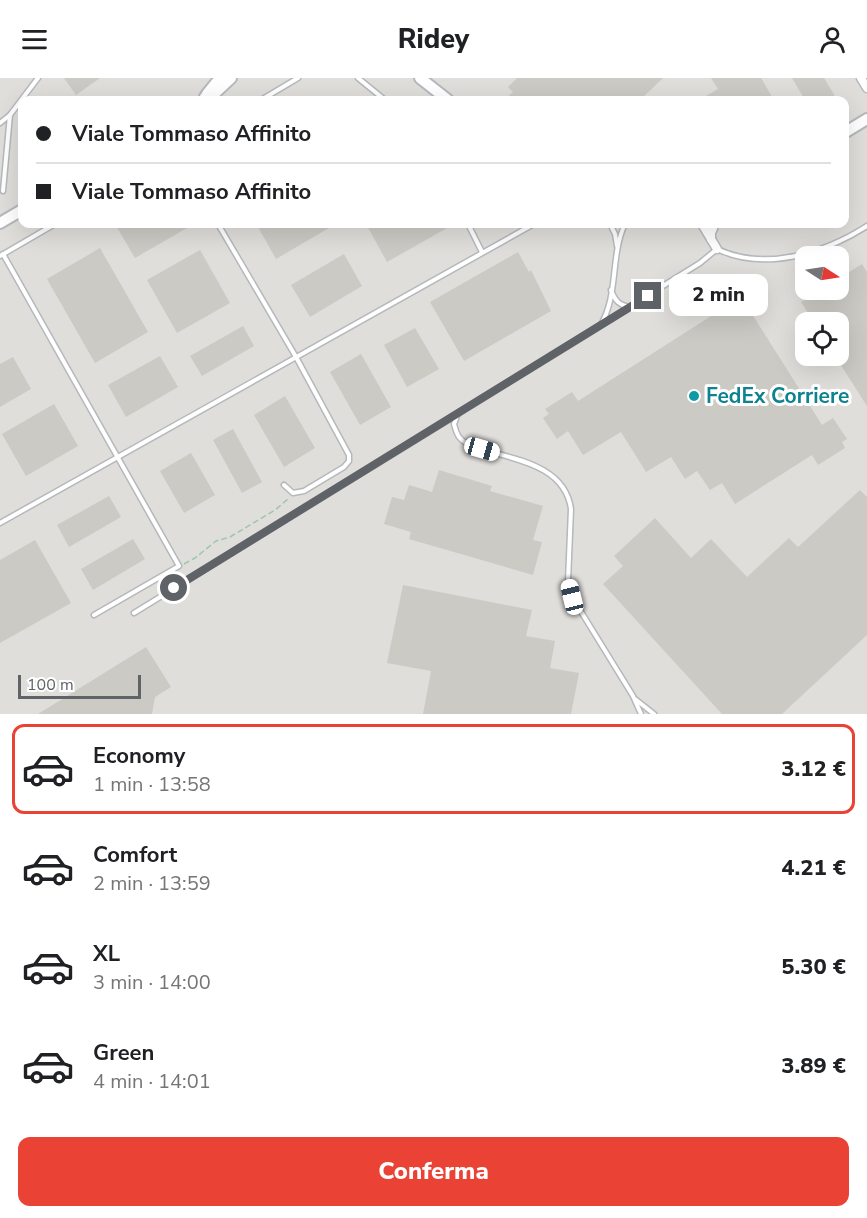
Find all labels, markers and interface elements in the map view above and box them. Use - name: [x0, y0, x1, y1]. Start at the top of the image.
- text: Ridey: [398, 21, 469, 58]
- icon: menu: [18, 23, 51, 56]
- icon: person: [816, 23, 849, 56]
- text: Viale Tommaso Affinito: [72, 119, 311, 149]
- text: Viale Tommaso Affinito: [72, 177, 311, 207]
- north arrow: [795, 246, 849, 300]
- map controls: [795, 246, 849, 366]
- callout: 2 min: [669, 275, 768, 317]
- text: 2 min: [692, 281, 745, 308]
- route end: [634, 282, 661, 309]
- button: locate: [795, 312, 849, 366]
- place label: FedEx Corriere: [706, 382, 849, 410]
- marker: FedEx Corriere: [687, 389, 701, 403]
- car: [462, 435, 502, 463]
- route start: [160, 574, 187, 601]
- car: [559, 577, 585, 617]
- scale bar: [18, 672, 141, 700]
- text: 100 m: [27, 674, 74, 696]
- text: Economy: [93, 741, 185, 771]
- icon: car: [21, 742, 75, 796]
- text: 3.12 €: [781, 754, 846, 784]
- text: 1 min · 13:58: [93, 771, 211, 798]
- text: Comfort: [93, 840, 177, 870]
- icon: car: [21, 841, 75, 895]
- text: 4.21 €: [781, 853, 846, 883]
- text: 2 min · 13:59: [93, 870, 211, 897]
- text: XL: [93, 939, 120, 969]
- icon: car: [21, 940, 75, 994]
- text: 5.30 €: [781, 952, 846, 982]
- text: 3 min · 14:00: [93, 969, 211, 996]
- text: Green: [93, 1038, 154, 1068]
- icon: car: [21, 1039, 75, 1093]
- text: 3.89 €: [781, 1051, 846, 1081]
- text: 4 min · 14:01: [93, 1068, 211, 1095]
- button: Conferma: [18, 1137, 849, 1206]

